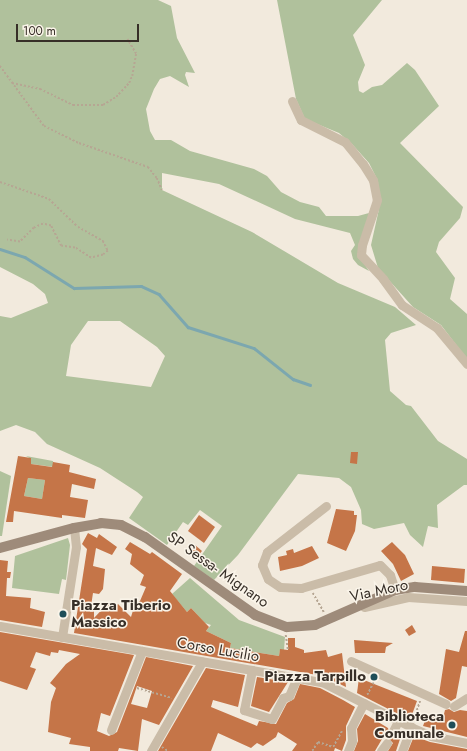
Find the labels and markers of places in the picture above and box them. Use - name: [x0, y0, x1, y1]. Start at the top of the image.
- place label: Piazza Tiberio Massico: [71, 596, 171, 631]
- marker: Piazza Tiberio Massico: [58, 609, 68, 619]
- place label: Piazza Tarpillo: [264, 668, 366, 686]
- marker: Piazza Tarpillo: [369, 672, 379, 682]
- place label: Biblioteca Comunale: [374, 707, 444, 742]
- marker: Biblioteca Comunale: [447, 720, 457, 730]

